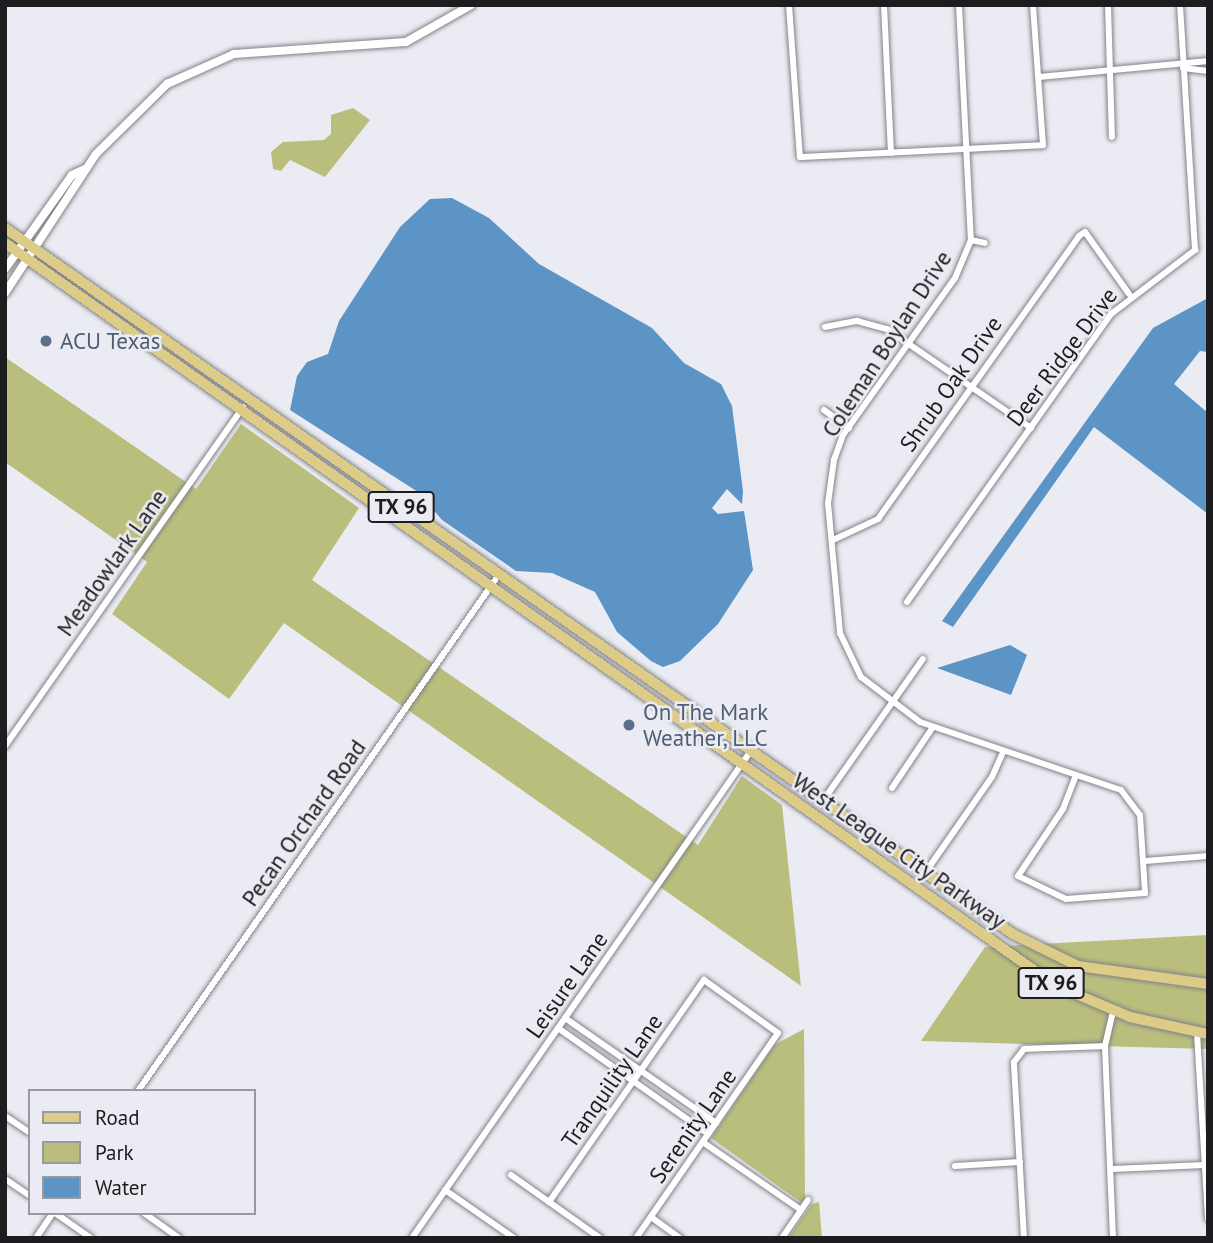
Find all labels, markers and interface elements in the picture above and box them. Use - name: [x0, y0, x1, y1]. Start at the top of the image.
- street label: Coleman Boylan Drive: [816, 246, 958, 442]
- street label: Deer Ridge Drive: [1001, 282, 1123, 432]
- street label: Shrub Oak Drive: [894, 311, 1008, 457]
- place label: ACU Texas: [60, 327, 161, 355]
- marker: ACU Texas: [38, 333, 54, 349]
- street label: Meadowlark Lane: [51, 484, 173, 642]
- road number: TX 96: [366, 490, 436, 524]
- place label: On The Mark Weather, LLC: [643, 698, 769, 752]
- marker: On The Mark Weather, LLC: [621, 717, 637, 733]
- street label: Pecan Orchard Road: [236, 734, 372, 912]
- street label: West League City Parkway: [787, 767, 1011, 935]
- street label: Leisure Lane: [520, 927, 614, 1043]
- road number: TX 96: [1016, 965, 1086, 1000]
- street label: Tranquility Lane: [555, 1008, 669, 1154]
- street label: Serenity Lane: [643, 1063, 743, 1189]
- legend: [28, 1089, 256, 1215]
- text: Road: [95, 1104, 139, 1131]
- text: Park: [95, 1139, 134, 1166]
- text: Water: [95, 1174, 147, 1201]

